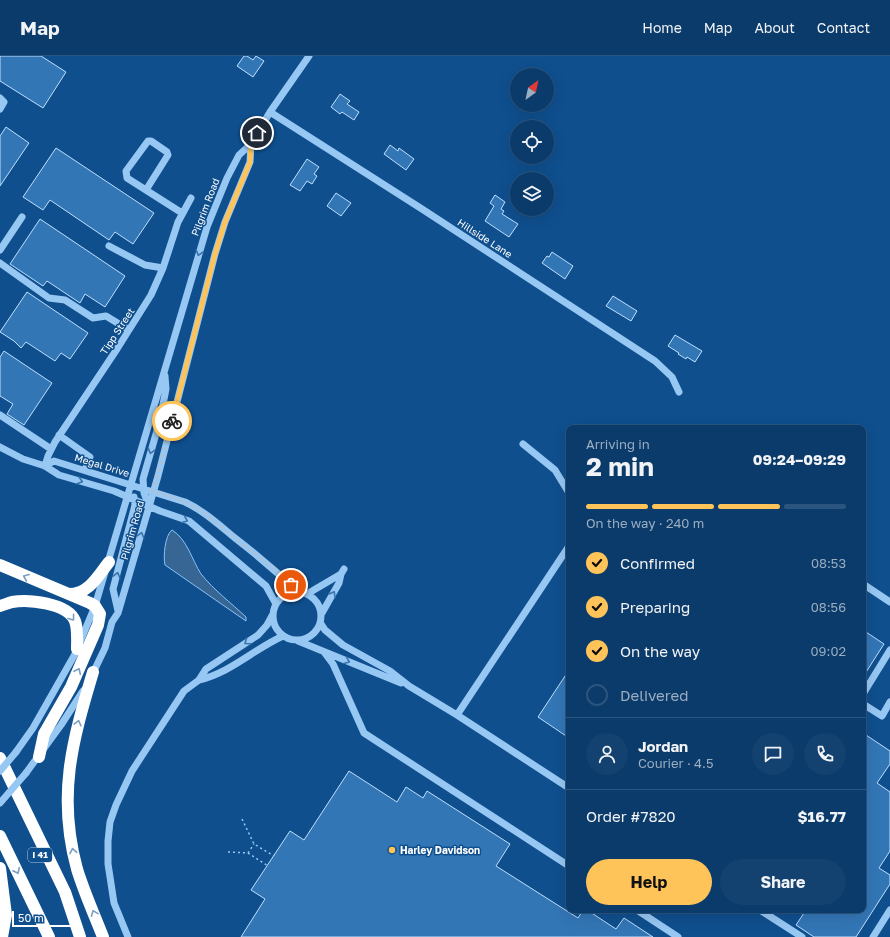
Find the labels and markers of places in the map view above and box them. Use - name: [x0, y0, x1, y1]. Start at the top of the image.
- pin: [240, 116, 274, 150]
- pin: [274, 568, 308, 602]
- place label: Harley Davidson: [400, 844, 480, 856]
- marker: Harley Davidson: [387, 845, 397, 855]

